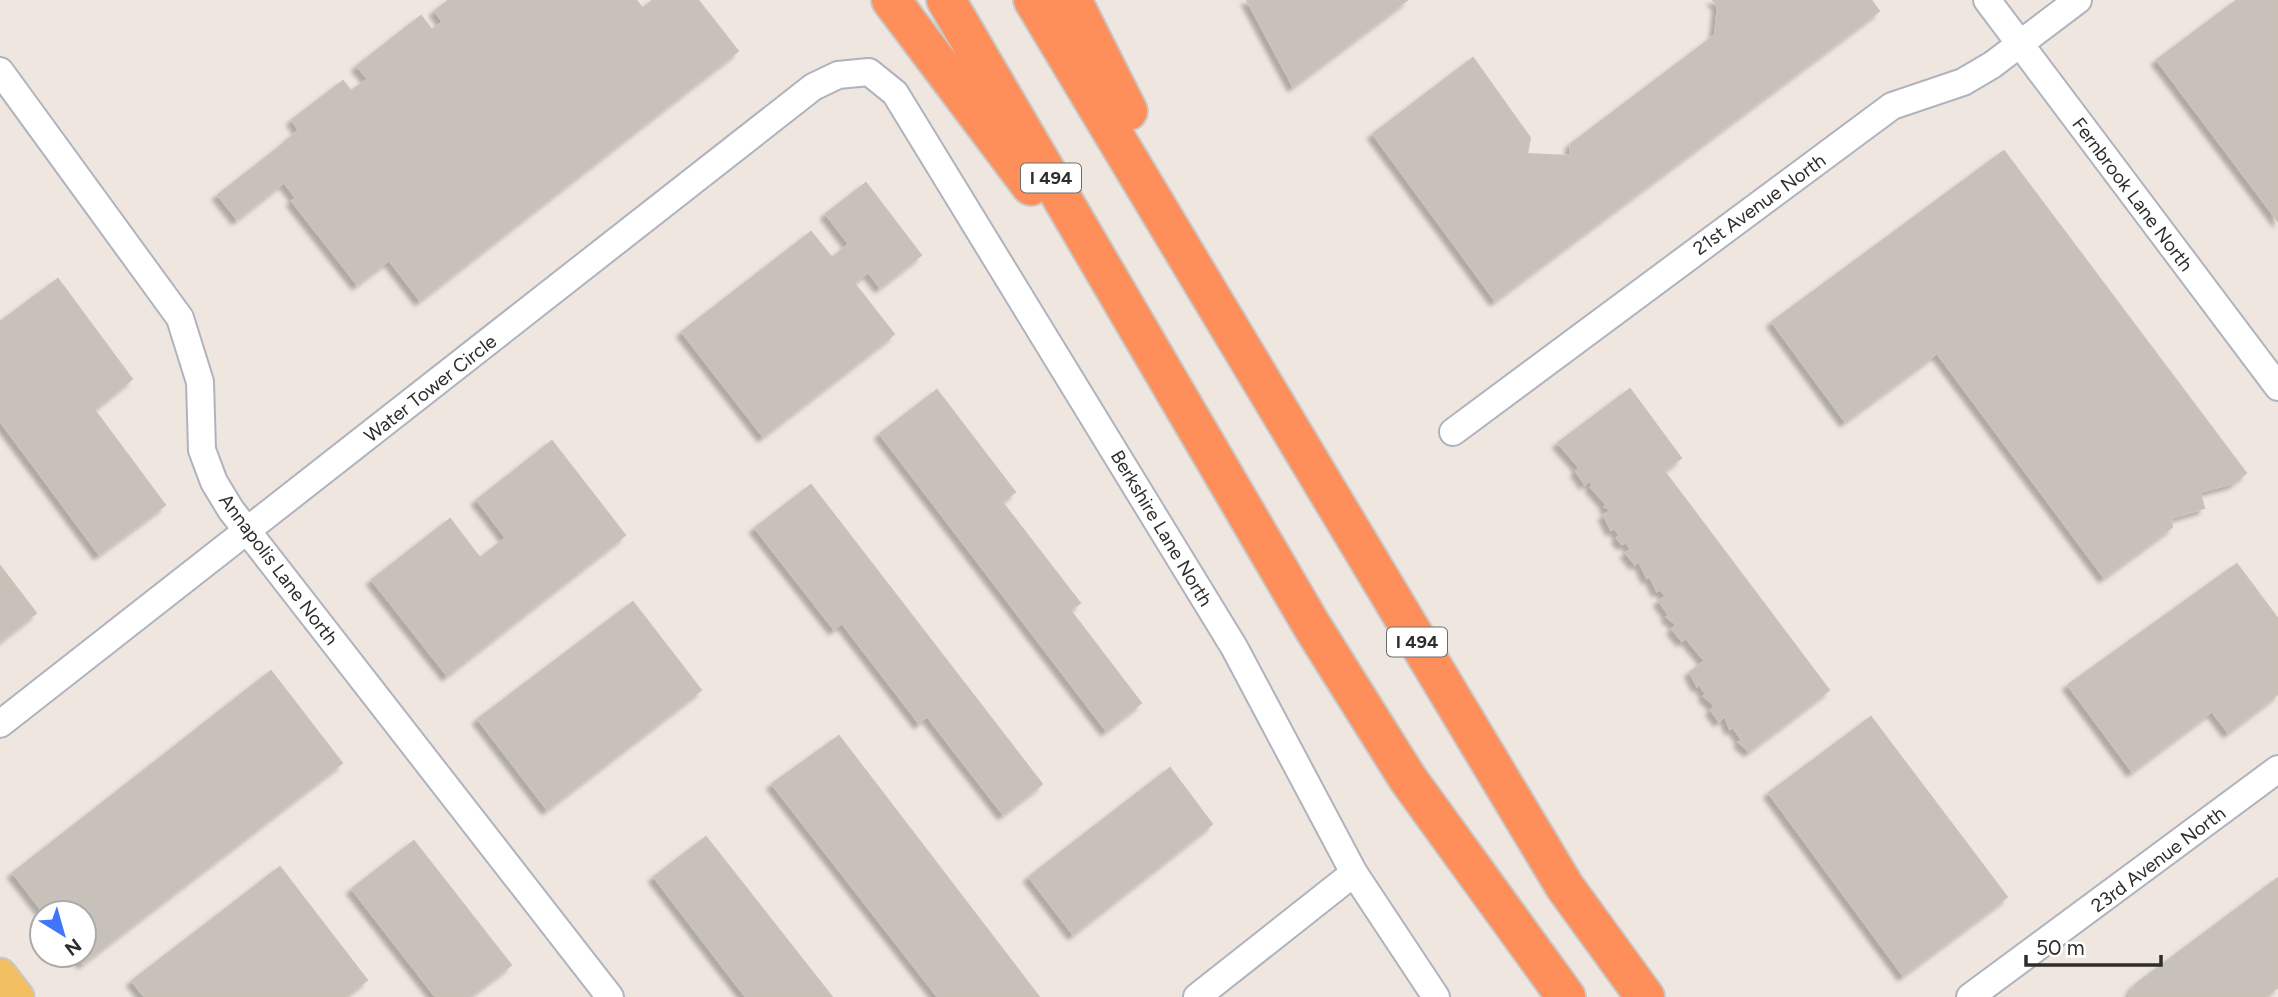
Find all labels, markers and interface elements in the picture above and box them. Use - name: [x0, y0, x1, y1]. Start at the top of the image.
- street label: Fernbrook Lane North: [2067, 113, 2198, 276]
- street label: 21st Avenue North: [1689, 149, 1830, 260]
- road number: I 494: [1021, 163, 1081, 192]
- street label: Water Tower Circle: [360, 330, 501, 447]
- street label: Berkshire Lane North: [1106, 446, 1217, 611]
- street label: Annapolis Lane North: [214, 489, 343, 649]
- road number: I 494: [1387, 628, 1447, 656]
- street label: 23rd Avenue North: [2087, 801, 2230, 917]
- north arrow: [28, 899, 98, 969]
- scale bar: [2026, 923, 2161, 967]
- text: N: [60, 934, 86, 961]
- text: 50 m: [2036, 935, 2085, 960]

